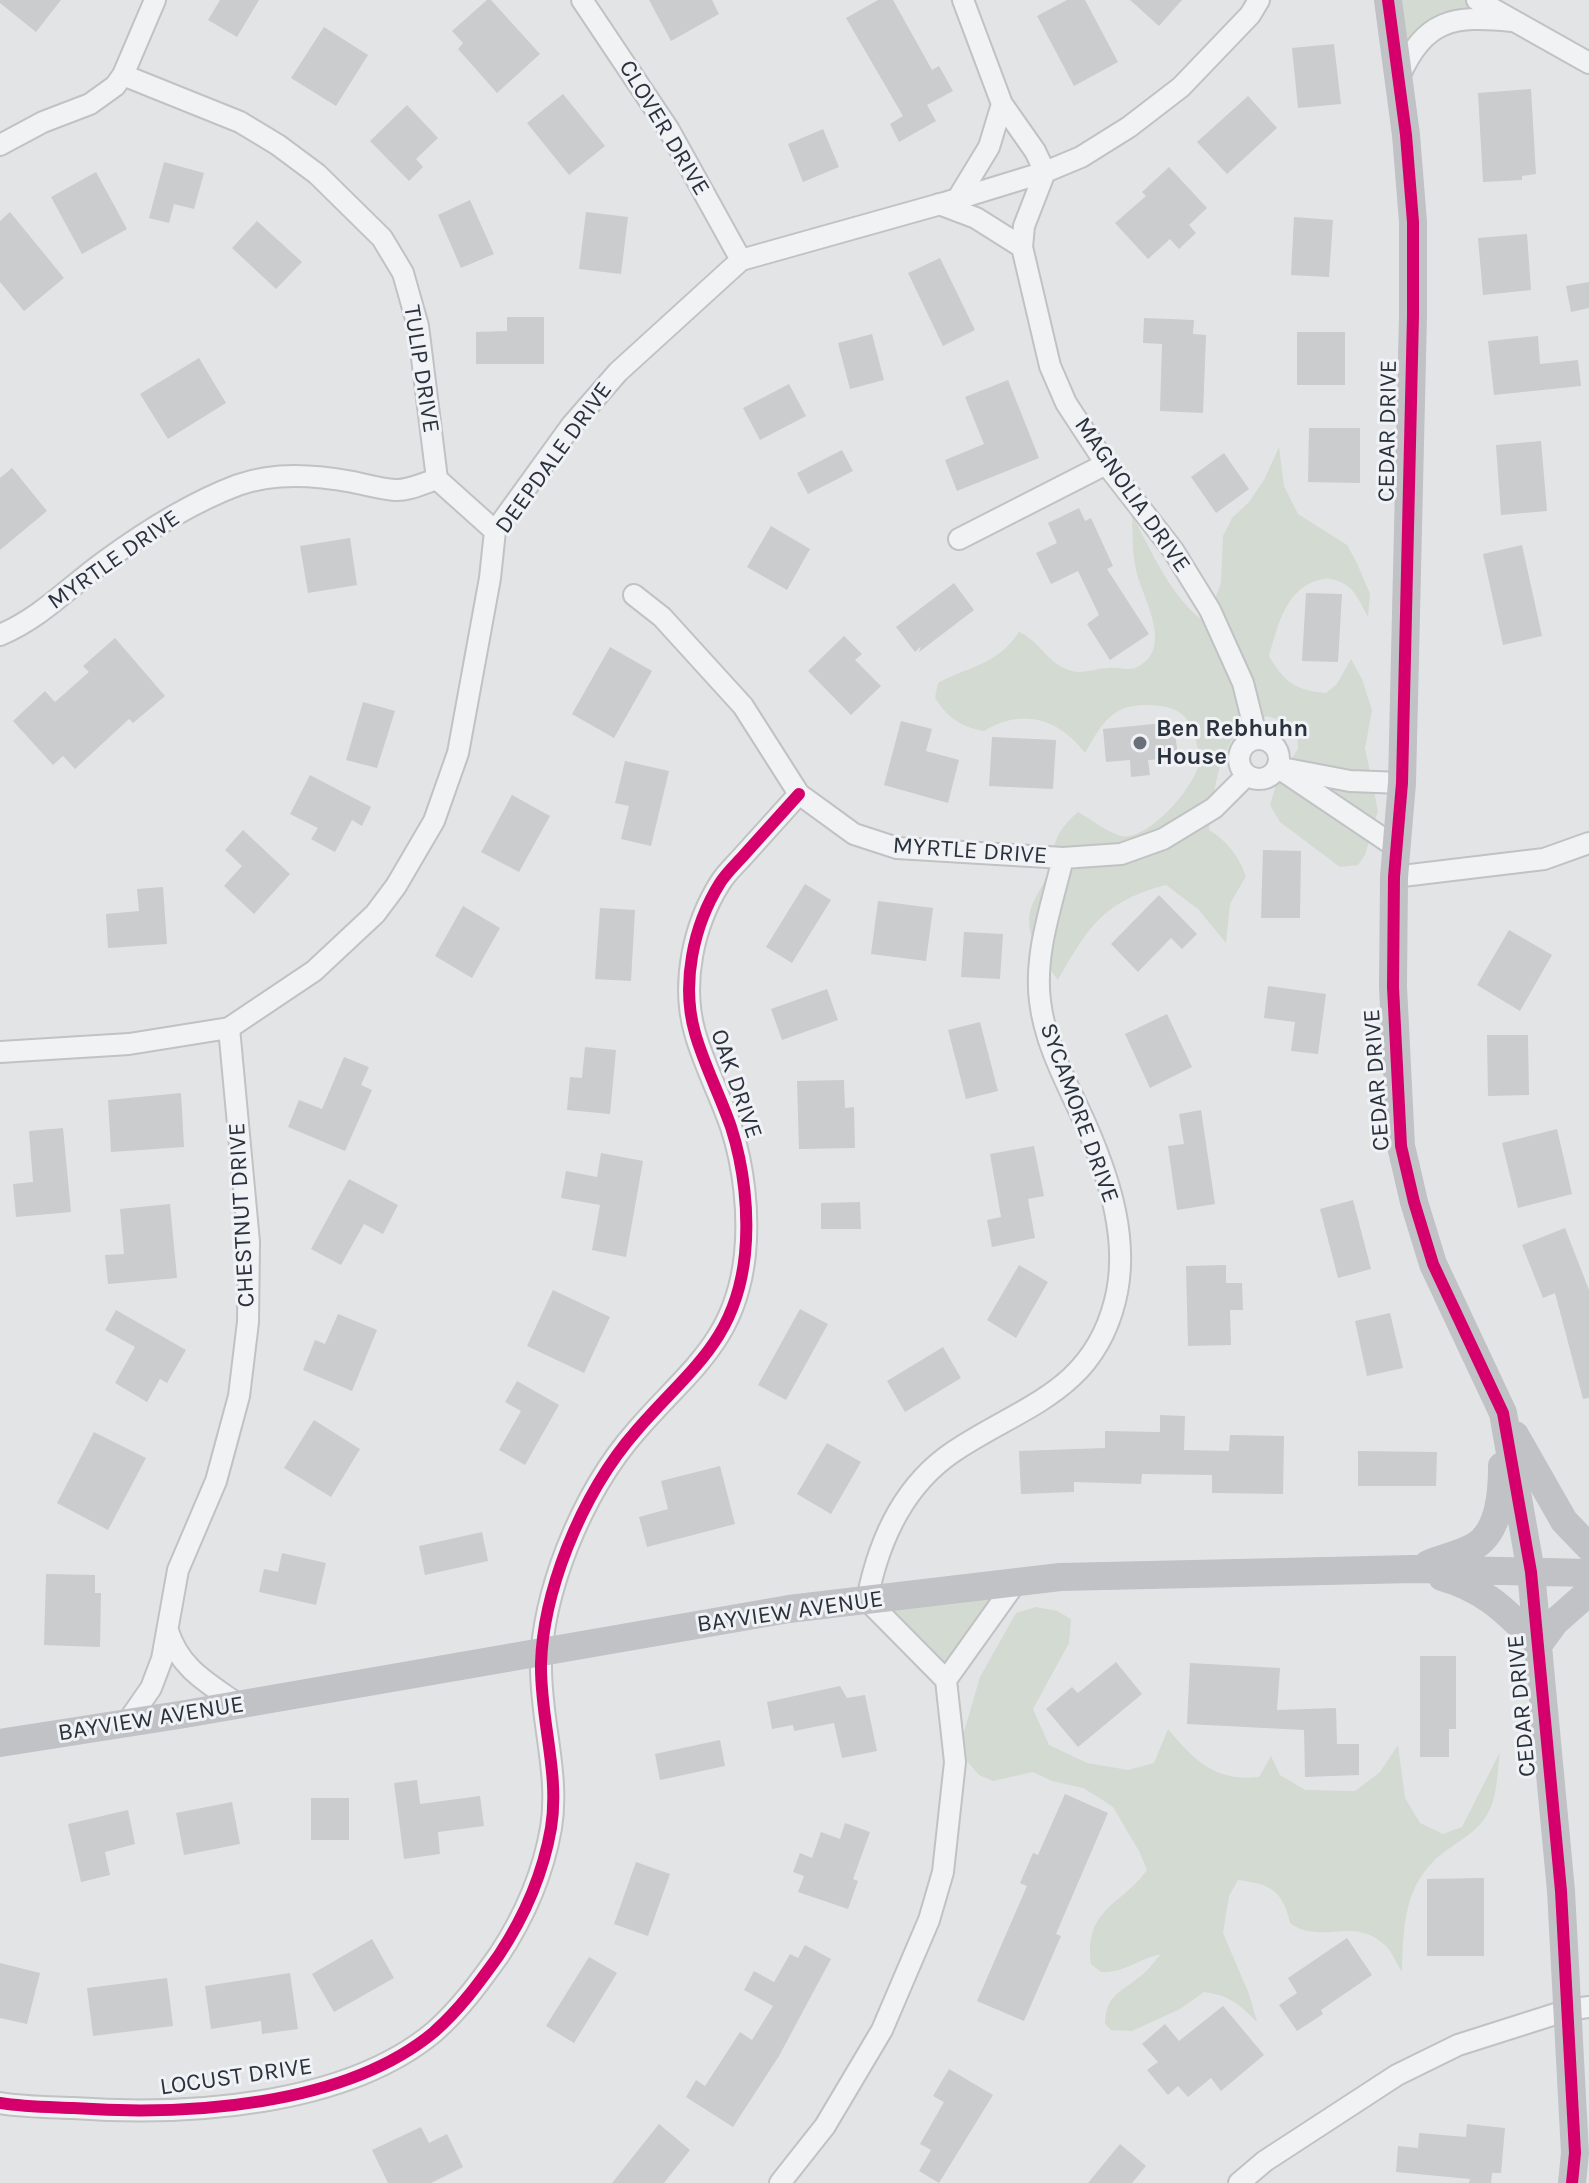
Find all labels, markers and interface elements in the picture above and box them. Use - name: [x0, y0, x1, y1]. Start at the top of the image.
- street label: CLOVER DRIVE: [612, 55, 716, 201]
- street label: TULIP DRIVE: [397, 303, 445, 435]
- street label: CEDAR DRIVE: [1372, 360, 1404, 502]
- street label: DEEPDALE DRIVE: [489, 377, 619, 539]
- street label: MAGNOLIA DRIVE: [1068, 412, 1196, 578]
- street label: MYRTLE DRIVE: [42, 504, 186, 616]
- place label: Ben Rebhuhn House: [1156, 715, 1308, 771]
- marker: Ben Rebhuhn House: [1131, 734, 1149, 752]
- street label: MYRTLE DRIVE: [892, 831, 1048, 871]
- street label: CEDAR DRIVE: [1358, 1008, 1396, 1152]
- street label: SYCAMORE DRIVE: [1033, 1019, 1125, 1207]
- street label: OAK DRIVE: [704, 1026, 768, 1142]
- street label: CHESTNUT DRIVE: [223, 1122, 261, 1308]
- street label: BAYVIEW AVENUE: [695, 1585, 885, 1639]
- street label: CEDAR DRIVE: [1501, 1634, 1543, 1778]
- street label: BAYVIEW AVENUE: [56, 1690, 246, 1748]
- street label: LOCUST DRIVE: [158, 2052, 314, 2102]

